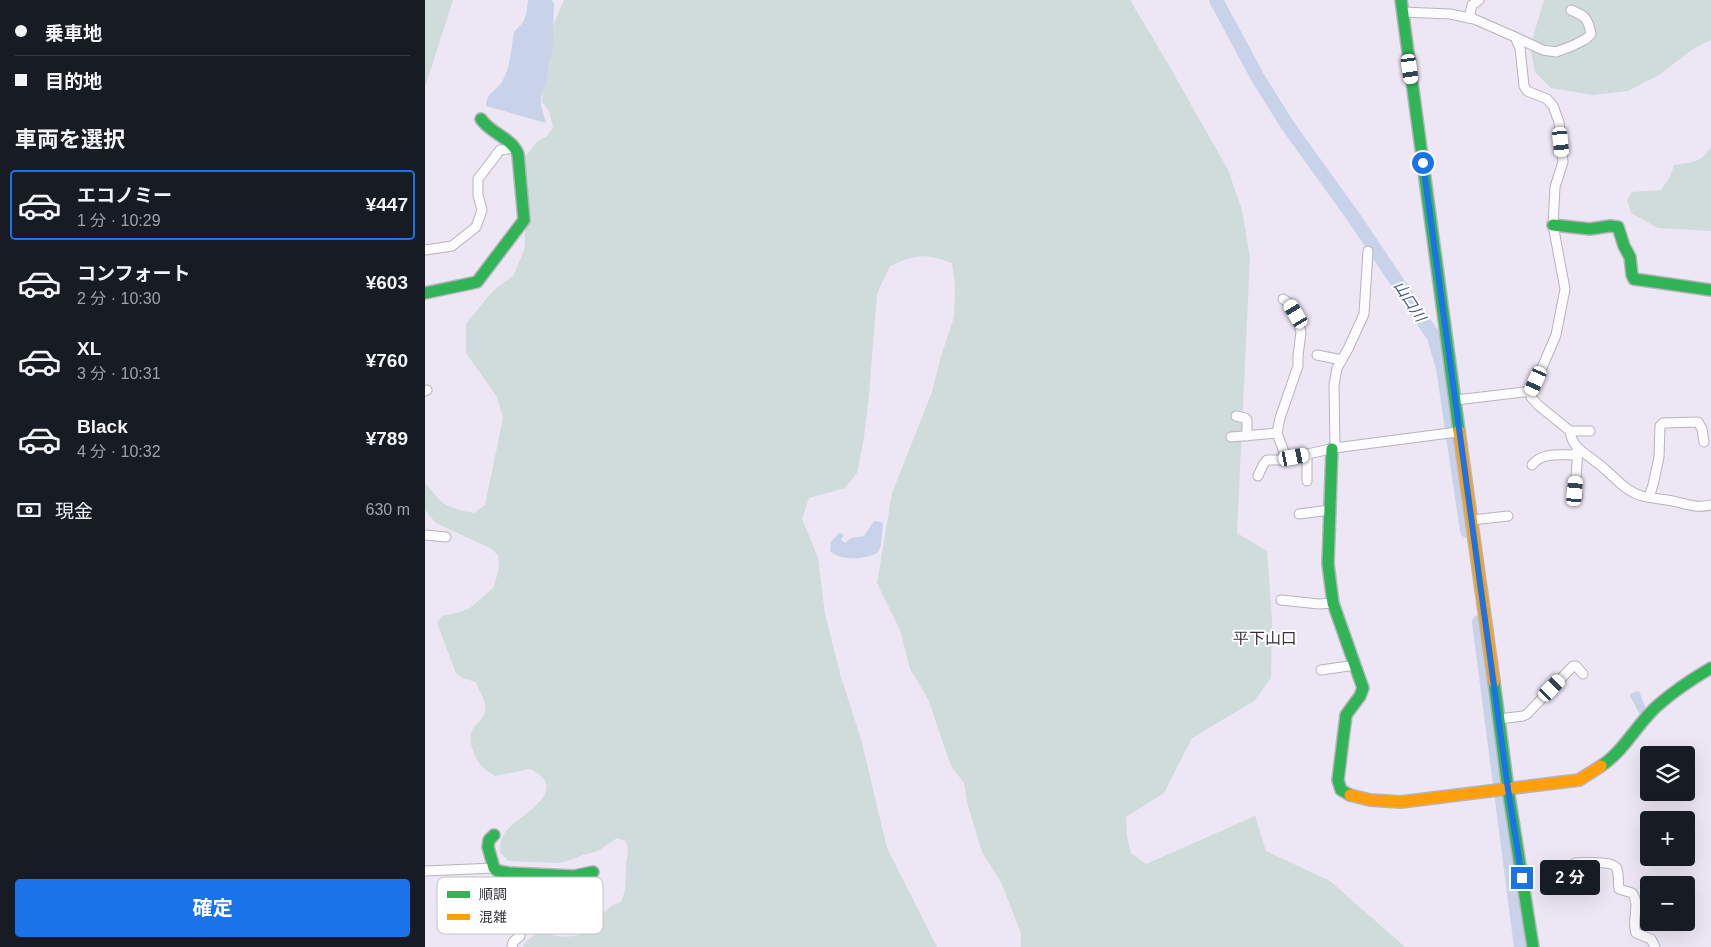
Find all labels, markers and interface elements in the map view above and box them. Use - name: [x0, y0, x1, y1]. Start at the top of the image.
- text: 乗車地: [45, 23, 102, 44]
- car: [1400, 53, 1419, 85]
- text: 目的地: [45, 71, 102, 92]
- car: [1551, 126, 1570, 158]
- text: 車両を選択: [15, 127, 125, 152]
- route start: [1412, 152, 1434, 174]
- icon: car: [17, 183, 62, 228]
- text: エコノミー: [77, 185, 172, 206]
- text: ¥447: [366, 194, 408, 215]
- text: 1 分 · 10:29: [77, 212, 161, 229]
- icon: car: [17, 261, 62, 306]
- text: コンフォート: [77, 263, 190, 284]
- text: ¥603: [366, 272, 408, 293]
- water label: 山口川: [1391, 277, 1430, 326]
- text: 2 分 · 10:30: [77, 290, 161, 307]
- car: [1281, 297, 1310, 331]
- text: XL: [77, 338, 101, 359]
- icon: car: [17, 339, 62, 384]
- text: ¥760: [366, 350, 408, 371]
- car: [1523, 364, 1548, 398]
- text: 3 分 · 10:31: [77, 365, 161, 382]
- text: Black: [77, 416, 128, 437]
- icon: car: [17, 417, 62, 462]
- text: ¥789: [366, 428, 408, 449]
- text: 4 分 · 10:32: [77, 443, 161, 460]
- car: [1277, 447, 1310, 467]
- car: [1566, 475, 1583, 507]
- icon: cash: [15, 496, 43, 524]
- text: 現金: [55, 501, 93, 522]
- text: 630 m: [366, 501, 410, 518]
- district label: 平下山口: [1233, 630, 1297, 647]
- car: [1536, 672, 1567, 704]
- map controls: [1640, 746, 1695, 931]
- button: layers: [1640, 746, 1695, 801]
- button: +: [1640, 811, 1695, 866]
- callout: 2 分: [1539, 860, 1599, 896]
- route end: [1511, 867, 1533, 889]
- text: 2 分: [1555, 869, 1585, 886]
- button: −: [1640, 876, 1695, 931]
- legend: [437, 877, 603, 934]
- button: 確定: [15, 879, 410, 937]
- text: 順調: [479, 886, 507, 902]
- text: 混雑: [479, 909, 507, 925]

